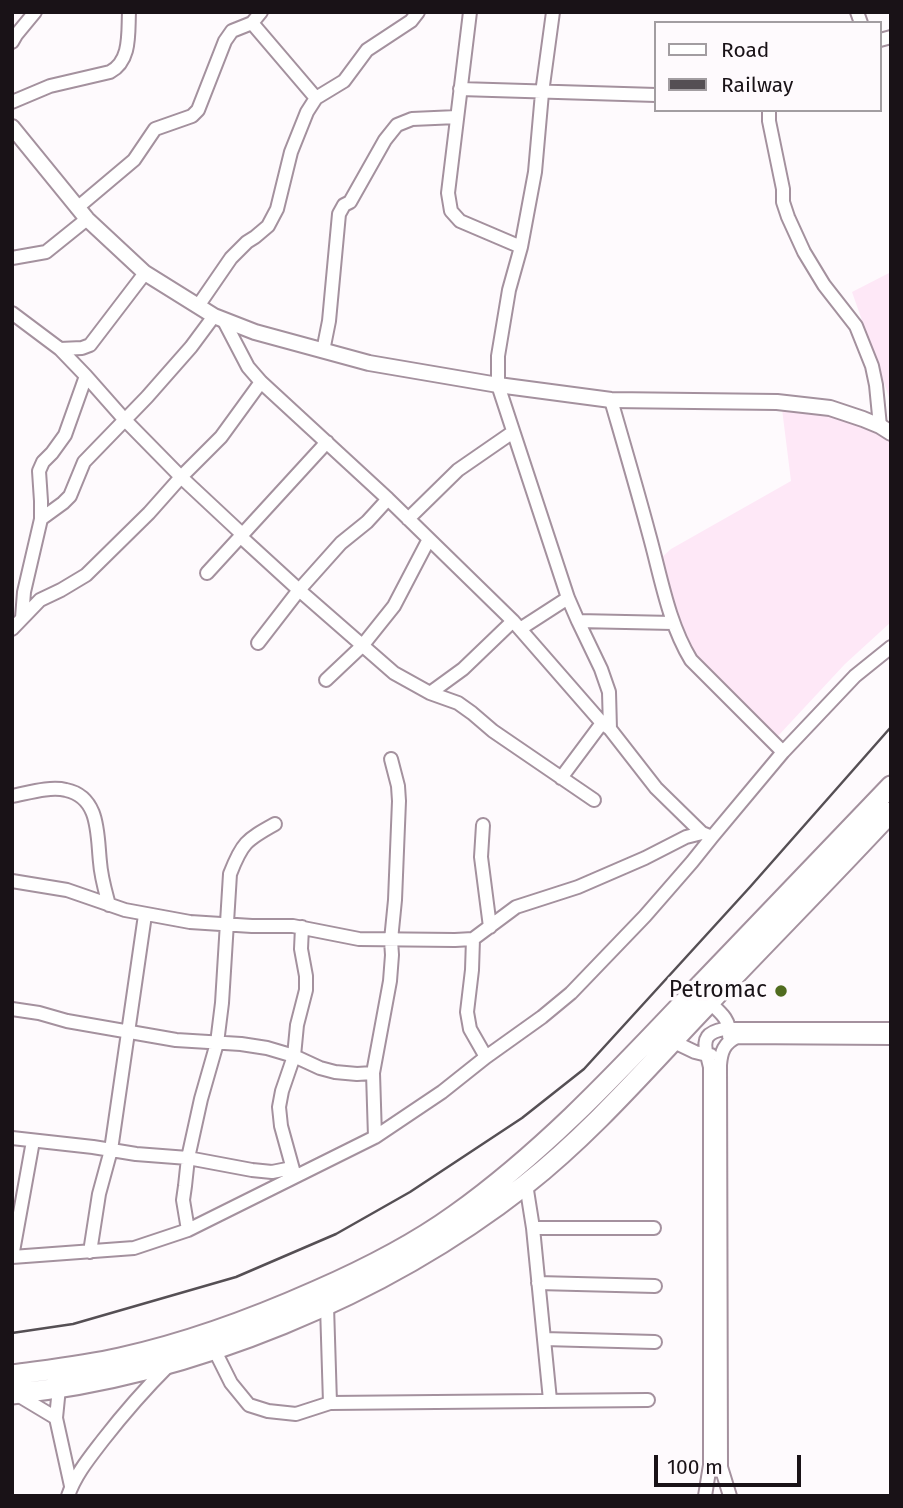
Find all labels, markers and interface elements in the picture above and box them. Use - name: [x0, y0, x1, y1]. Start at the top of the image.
- legend: [654, 21, 882, 112]
- text: Road: [721, 37, 769, 63]
- text: Railway: [721, 72, 793, 98]
- place label: Petromac: [669, 977, 767, 1005]
- marker: Petromac: [773, 983, 789, 999]
- scale bar: [658, 1442, 805, 1486]
- text: 100 m: [667, 1454, 723, 1480]

